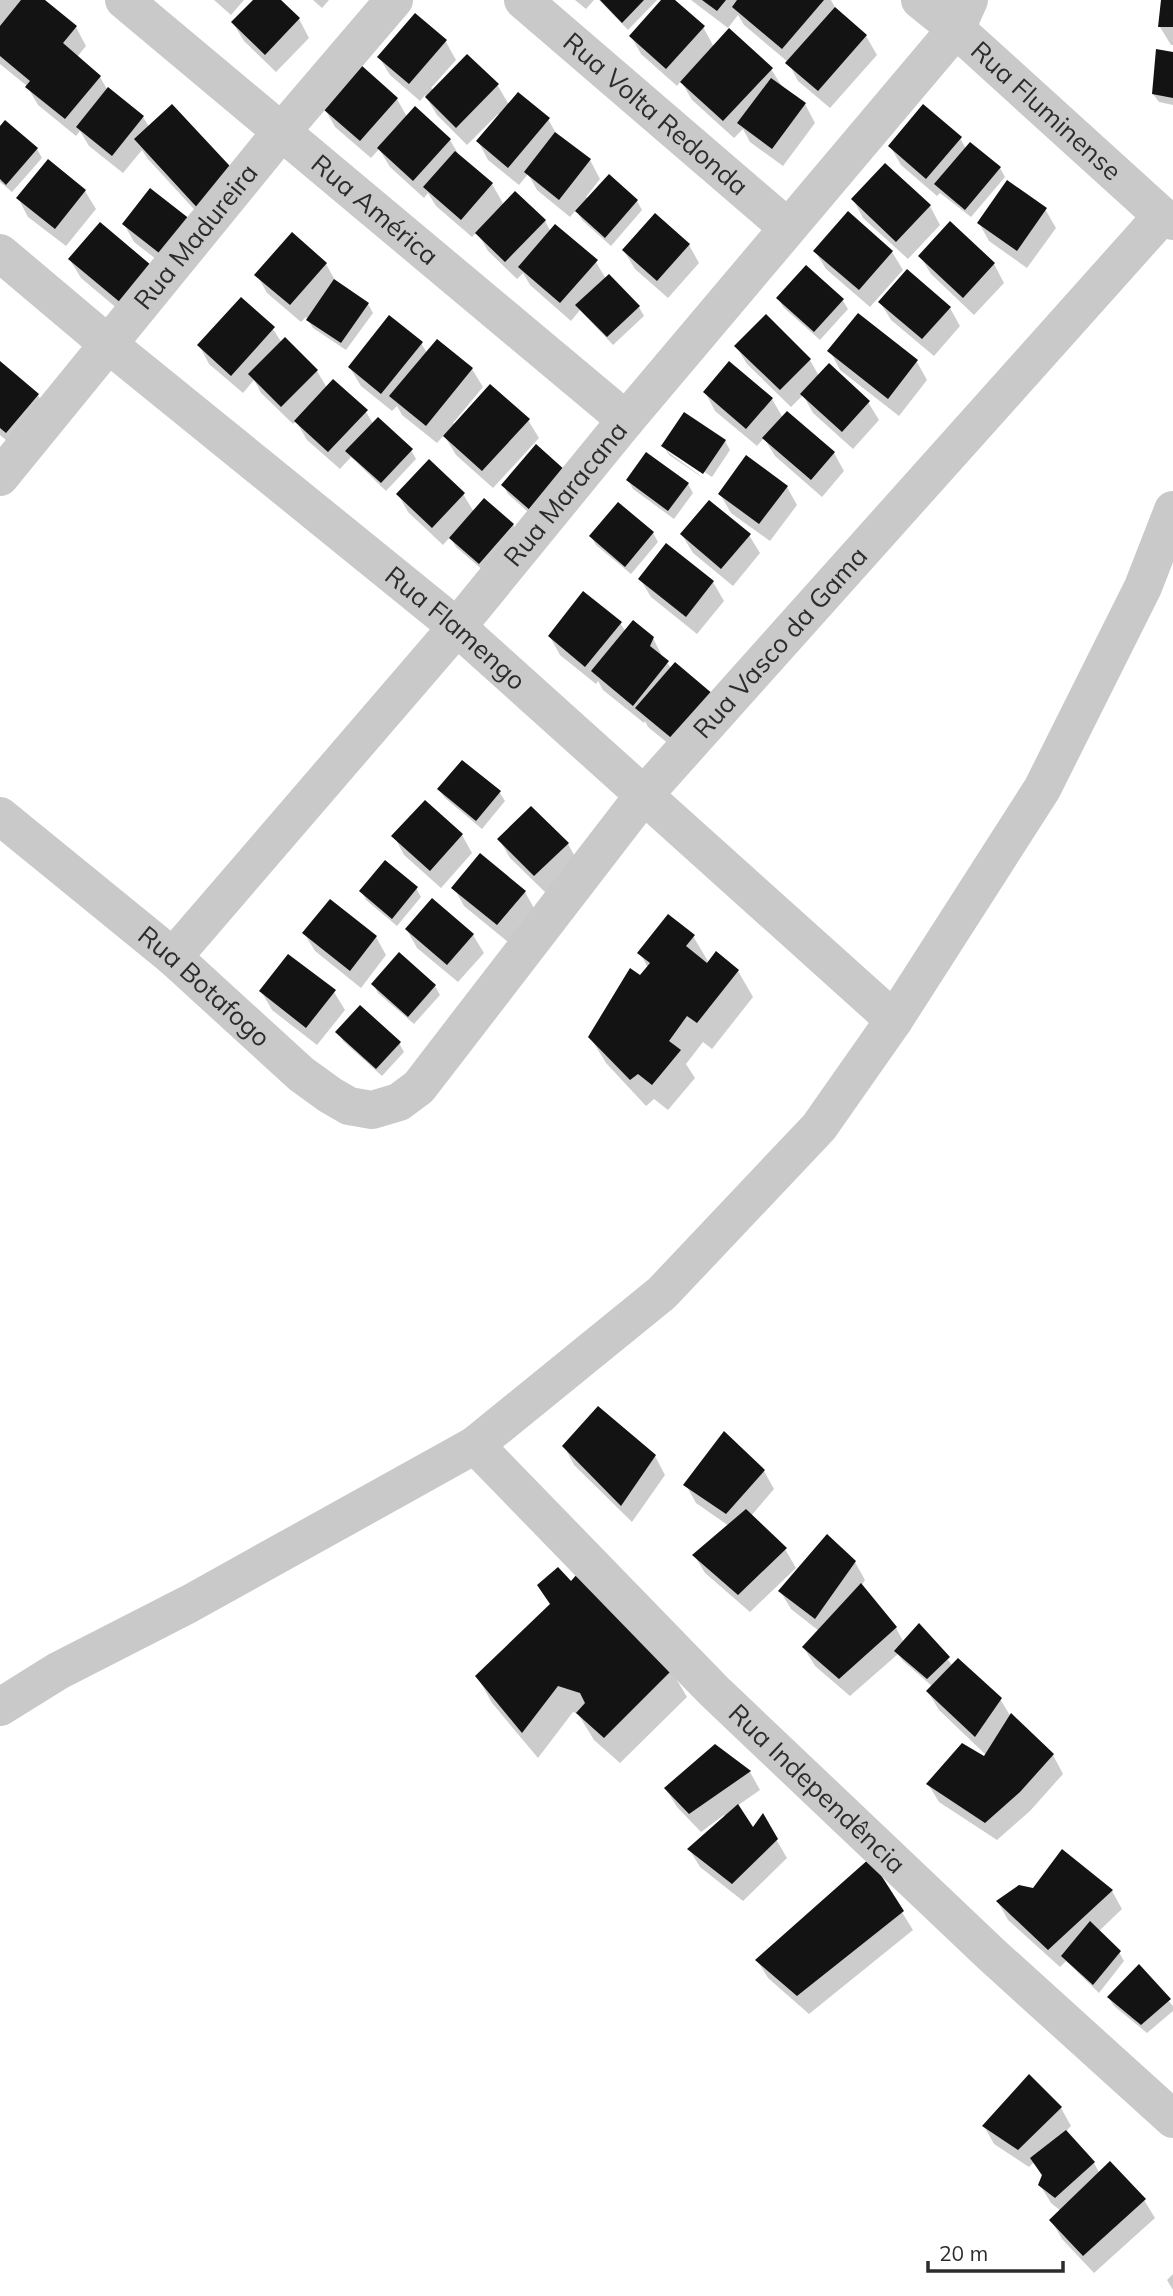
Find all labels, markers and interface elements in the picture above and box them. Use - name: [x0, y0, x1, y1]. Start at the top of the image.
- street label: Rua Volta Redonda: [557, 25, 755, 202]
- street label: Rua Fluminense: [964, 34, 1129, 187]
- street label: Rua América: [305, 147, 445, 272]
- street label: Rua Madureira: [126, 157, 265, 316]
- street label: Rua Maracana: [496, 415, 634, 573]
- street label: Rua Vasco da Gama: [686, 540, 874, 745]
- street label: Rua Flamengo: [379, 558, 533, 697]
- street label: Rua Botafogo: [132, 918, 277, 1054]
- street label: Rua Independência: [722, 1697, 913, 1880]
- scale bar: [928, 2230, 1063, 2274]
- text: 20 m: [939, 2240, 988, 2266]

